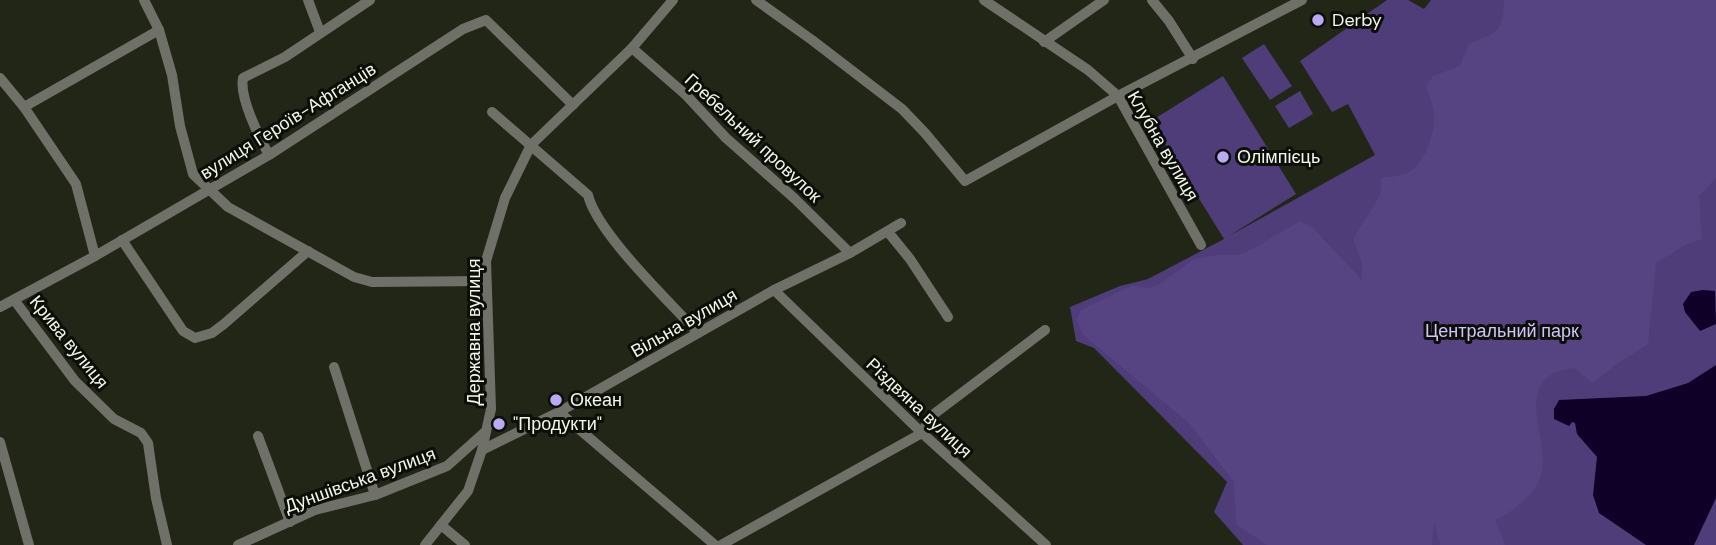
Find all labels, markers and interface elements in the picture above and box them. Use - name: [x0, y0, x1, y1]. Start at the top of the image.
- place label: Derby: [1332, 8, 1382, 32]
- marker: Derby: [1310, 12, 1326, 28]
- street label: вулиця Героїв-Афганців: [196, 57, 380, 185]
- street label: Гребельний провулок: [679, 68, 827, 208]
- street label: Клубна вулиця: [1122, 86, 1204, 206]
- place label: Олімпієць: [1237, 145, 1320, 169]
- marker: Олімпієць: [1215, 149, 1231, 165]
- street label: Державна вулиця: [462, 259, 486, 405]
- street label: Вільна вулиця: [626, 283, 742, 363]
- street label: Крива вулиця: [24, 290, 114, 394]
- park label: Центральний парк: [1425, 319, 1579, 343]
- street label: Різдвяна вулиця: [861, 353, 977, 463]
- place label: Океан: [570, 388, 622, 412]
- marker: Океан: [548, 392, 564, 408]
- place label: "Продукти": [513, 412, 602, 436]
- marker: "Продукти": [491, 416, 507, 432]
- street label: Дуншівська вулиця: [281, 442, 439, 518]

